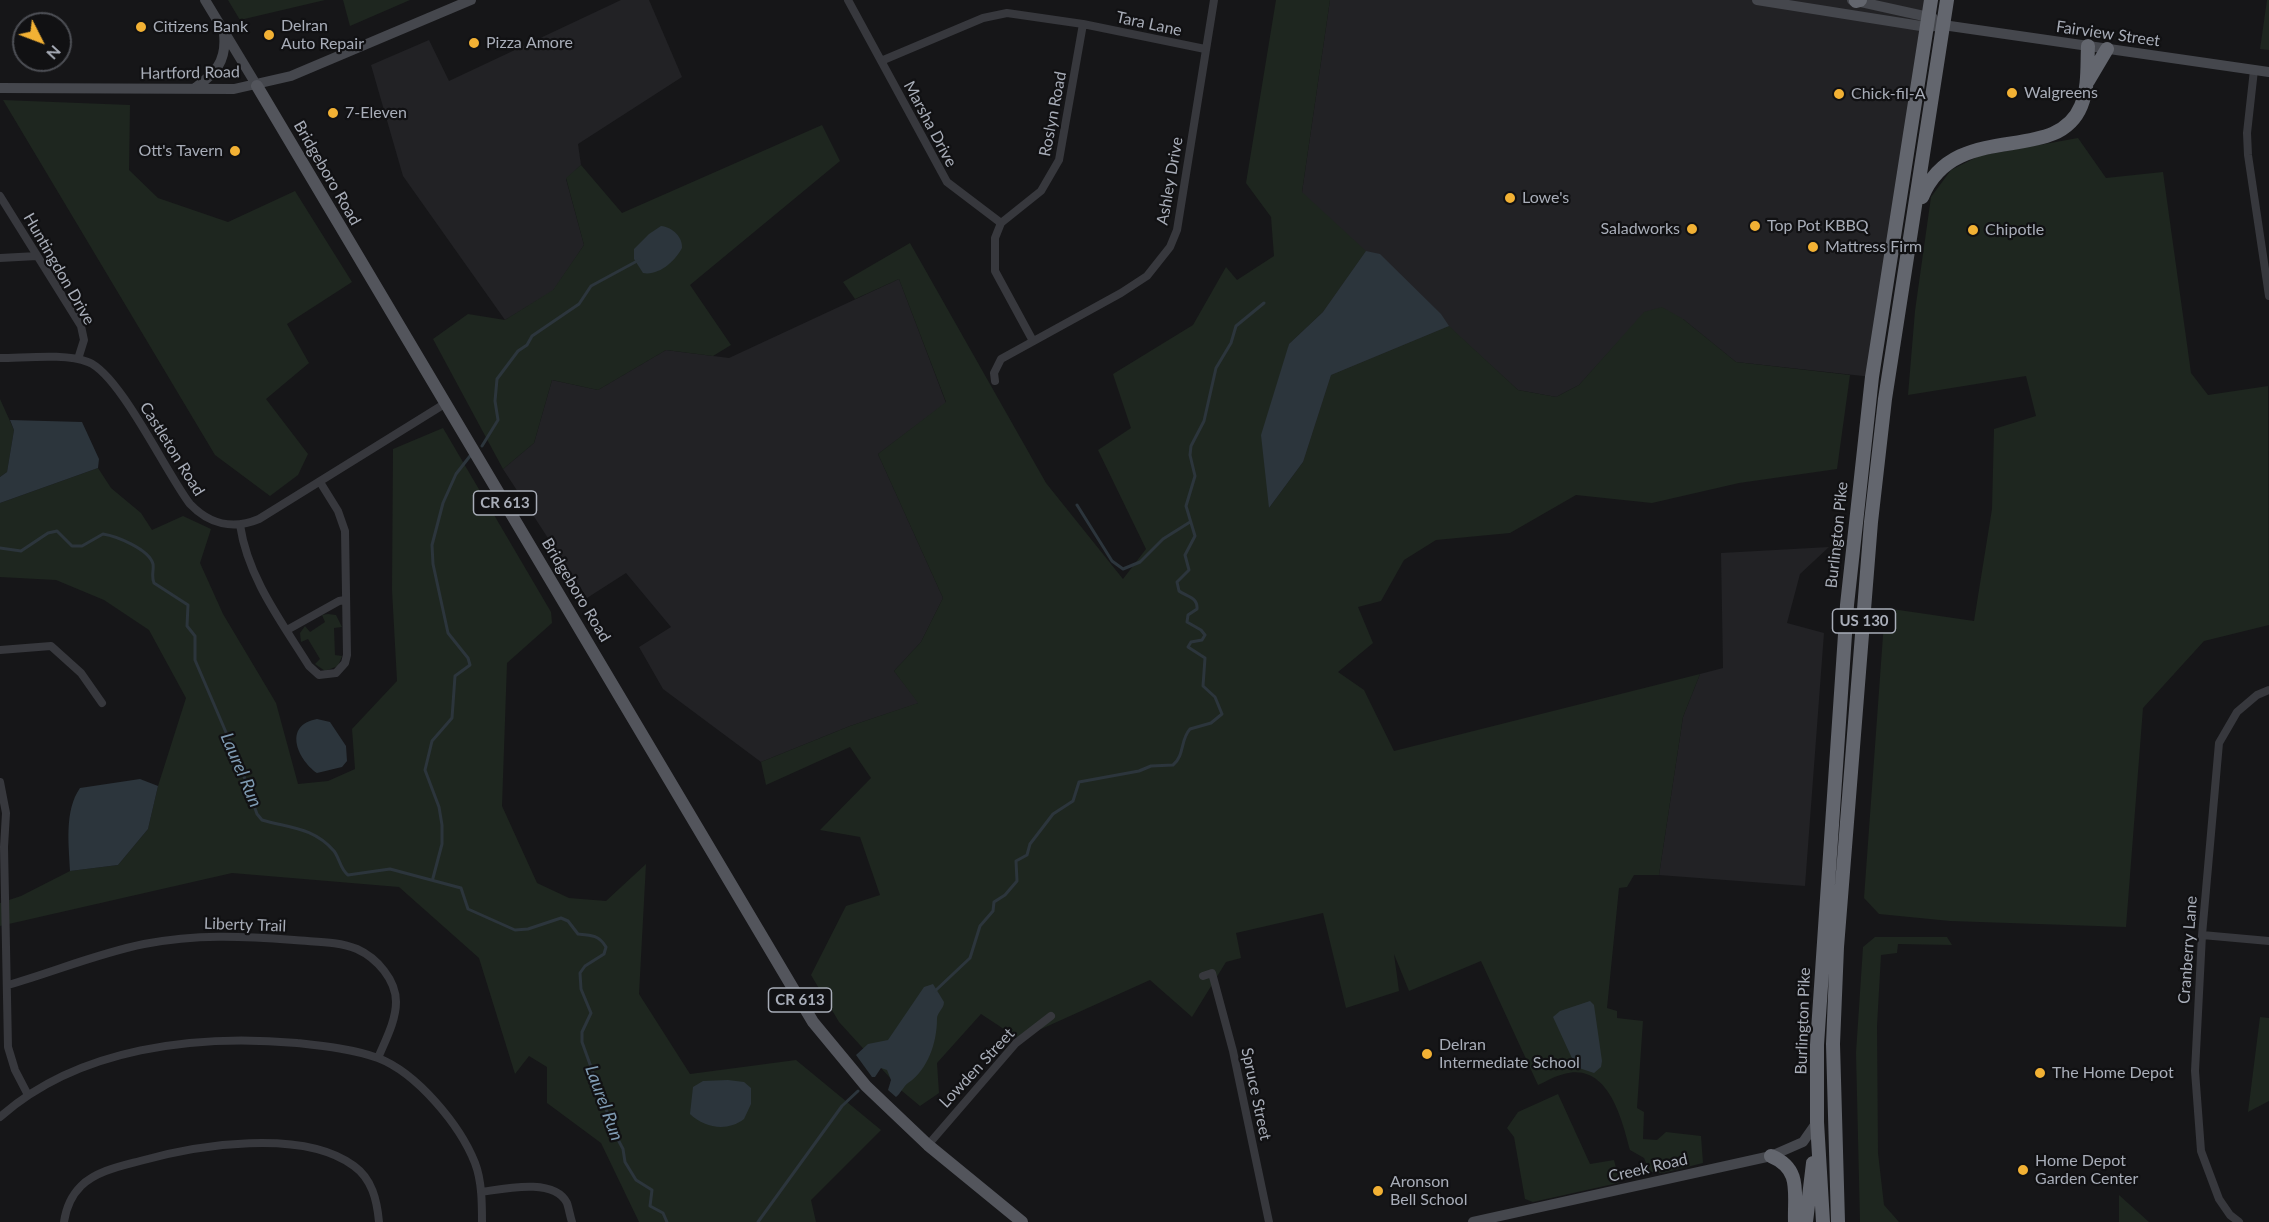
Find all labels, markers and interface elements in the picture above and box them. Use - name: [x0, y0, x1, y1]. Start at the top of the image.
- street label: Tara Lane: [1114, 8, 1184, 40]
- north arrow: [12, 12, 72, 72]
- place label: Delran Auto Repair: [281, 16, 364, 54]
- place label: Citizens Bank: [153, 17, 248, 37]
- street label: Fairview Street: [2055, 17, 2161, 51]
- marker: Citizens Bank: [134, 20, 148, 34]
- marker: Delran Auto Repair: [262, 28, 276, 42]
- place label: Pizza Amore: [486, 33, 573, 53]
- marker: Pizza Amore: [467, 36, 481, 50]
- text: N: [43, 42, 65, 64]
- street label: Hartford Road: [140, 63, 240, 83]
- street label: Roslyn Road: [1035, 70, 1071, 158]
- street label: Marsha Drive: [899, 78, 961, 170]
- place label: Walgreens: [2024, 83, 2098, 103]
- place label: Chick-fil-A: [1851, 84, 1926, 104]
- marker: Walgreens: [2005, 86, 2019, 100]
- marker: Chick-fil-A: [1832, 87, 1846, 101]
- place label: 7-Eleven: [345, 103, 407, 123]
- marker: 7-Eleven: [326, 106, 340, 120]
- street label: Bridgeboro Road: [289, 117, 365, 229]
- street label: Ashley Drive: [1153, 135, 1187, 227]
- place label: Ott's Tavern: [139, 141, 223, 161]
- marker: Ott's Tavern: [228, 144, 242, 158]
- place label: Lowe's: [1522, 188, 1569, 208]
- marker: Lowe's: [1503, 191, 1517, 205]
- street label: Huntingdon Drive: [19, 210, 99, 328]
- place label: Top Pot KBBQ: [1767, 216, 1869, 236]
- place label: Saladworks: [1600, 219, 1680, 239]
- marker: Top Pot KBBQ: [1748, 219, 1762, 233]
- place label: Chipotle: [1985, 220, 2044, 240]
- marker: Saladworks: [1685, 222, 1699, 236]
- marker: Chipotle: [1966, 223, 1980, 237]
- place label: Mattress Firm: [1825, 237, 1922, 257]
- marker: Mattress Firm: [1806, 240, 1820, 254]
- street label: Castleton Road: [136, 399, 208, 499]
- street label: Burlington Pike: [1822, 481, 1852, 589]
- road number: CR 613: [474, 491, 536, 515]
- street label: Bridgeboro Road: [537, 535, 615, 645]
- road number: US 130: [1832, 609, 1896, 633]
- water label: Laurel Run: [216, 729, 266, 811]
- street label: Cranberry Lane: [2175, 895, 2201, 1005]
- street label: Liberty Trail: [204, 914, 286, 936]
- street label: Burlington Pike: [1792, 967, 1814, 1075]
- road number: CR 613: [768, 988, 832, 1012]
- street label: Lowden Street: [935, 1024, 1019, 1112]
- place label: Delran Intermediate School: [1439, 1035, 1580, 1073]
- street label: Spruce Street: [1237, 1046, 1275, 1142]
- marker: Delran Intermediate School: [1420, 1047, 1434, 1061]
- water label: Laurel Run: [580, 1062, 628, 1144]
- place label: The Home Depot: [2052, 1063, 2174, 1083]
- marker: The Home Depot: [2033, 1066, 2047, 1080]
- street label: Creek Road: [1607, 1150, 1689, 1186]
- place label: Home Depot Garden Center: [2035, 1151, 2138, 1189]
- marker: Home Depot Garden Center: [2016, 1163, 2030, 1177]
- place label: Aronson Bell School: [1390, 1172, 1467, 1210]
- marker: Aronson Bell School: [1371, 1184, 1385, 1198]

